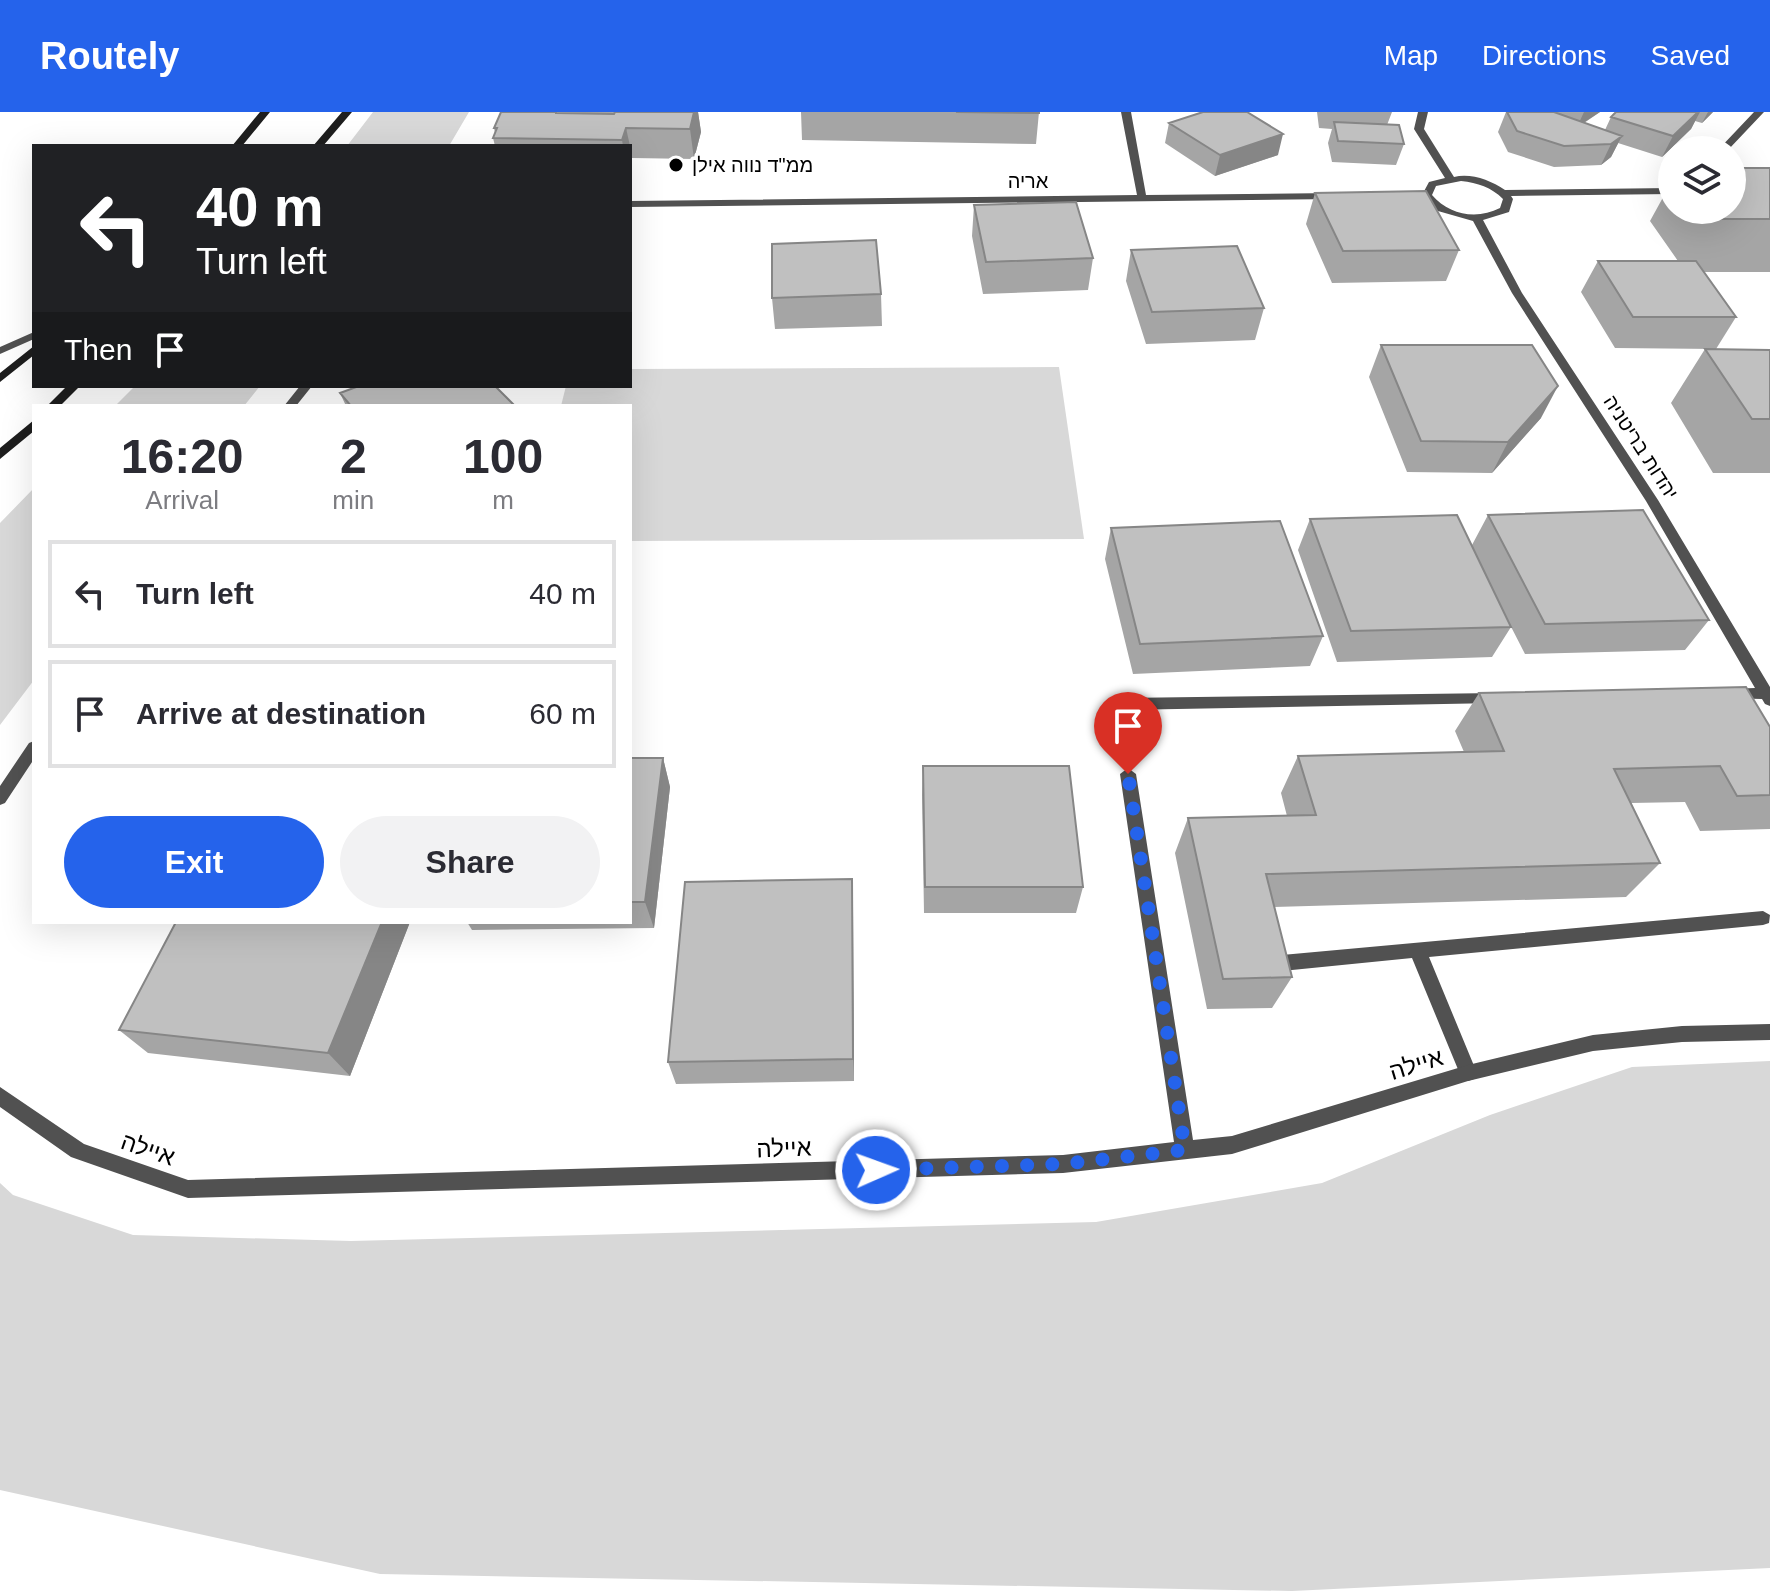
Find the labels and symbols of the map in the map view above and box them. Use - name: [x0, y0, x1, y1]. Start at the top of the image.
- place label: ממ"ד נווה אילן: [692, 154, 813, 176]
- marker: ממ"ד נווה אילן: [667, 156, 685, 174]
- street label: אריה: [1008, 170, 1049, 192]
- street label: יהדות בריטניה: [1599, 391, 1683, 503]
- pin: [1094, 692, 1162, 774]
- street label: איילה: [1386, 1043, 1446, 1085]
- street label: איילה: [118, 1127, 178, 1171]
- position arrow: [834, 1128, 918, 1212]
- street label: איילה: [756, 1134, 812, 1162]

